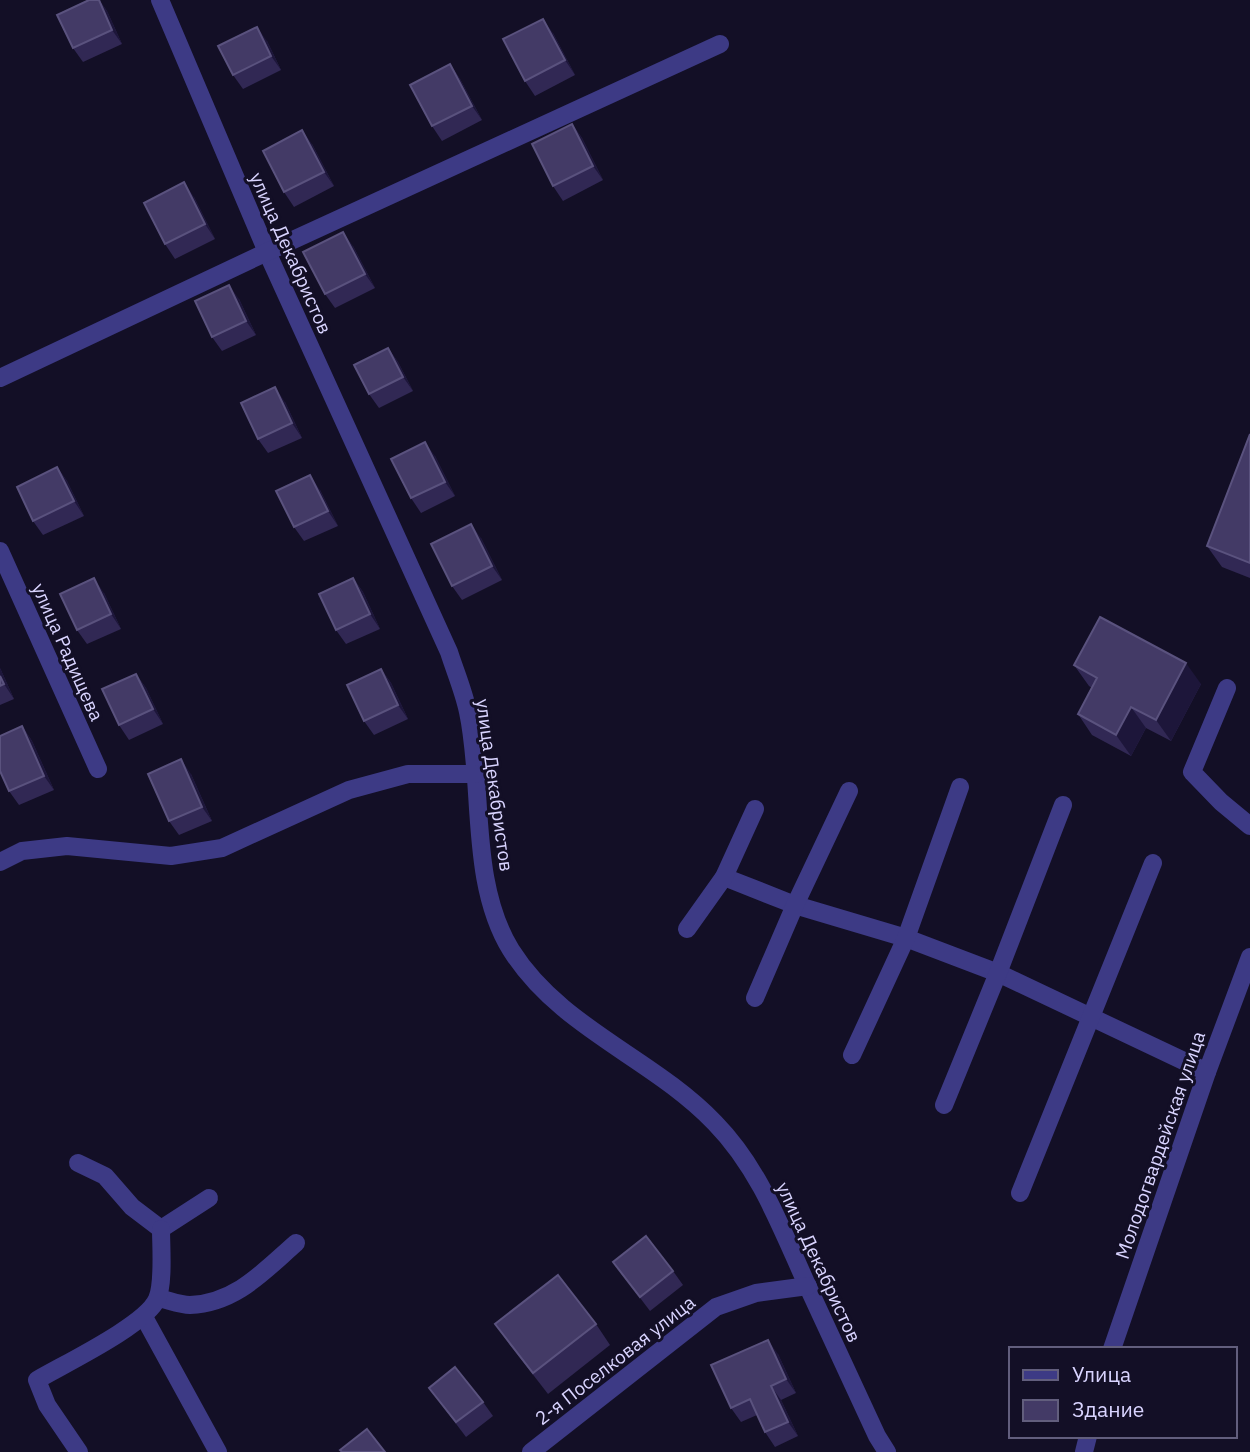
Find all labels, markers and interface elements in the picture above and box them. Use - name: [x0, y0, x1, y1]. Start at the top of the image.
- street label: улица Декабристов: [245, 169, 337, 337]
- street label: улица Радищева: [27, 579, 109, 725]
- street label: улица Декабристов: [471, 697, 519, 873]
- street label: Молодогвардейская улица: [1110, 1028, 1210, 1262]
- street label: улица Декабристов: [771, 1178, 867, 1346]
- street label: 2-я Поселковая улица: [530, 1290, 700, 1430]
- legend: [1009, 1347, 1236, 1438]
- text: Улица: [1072, 1360, 1131, 1388]
- text: Здание: [1072, 1395, 1144, 1423]

